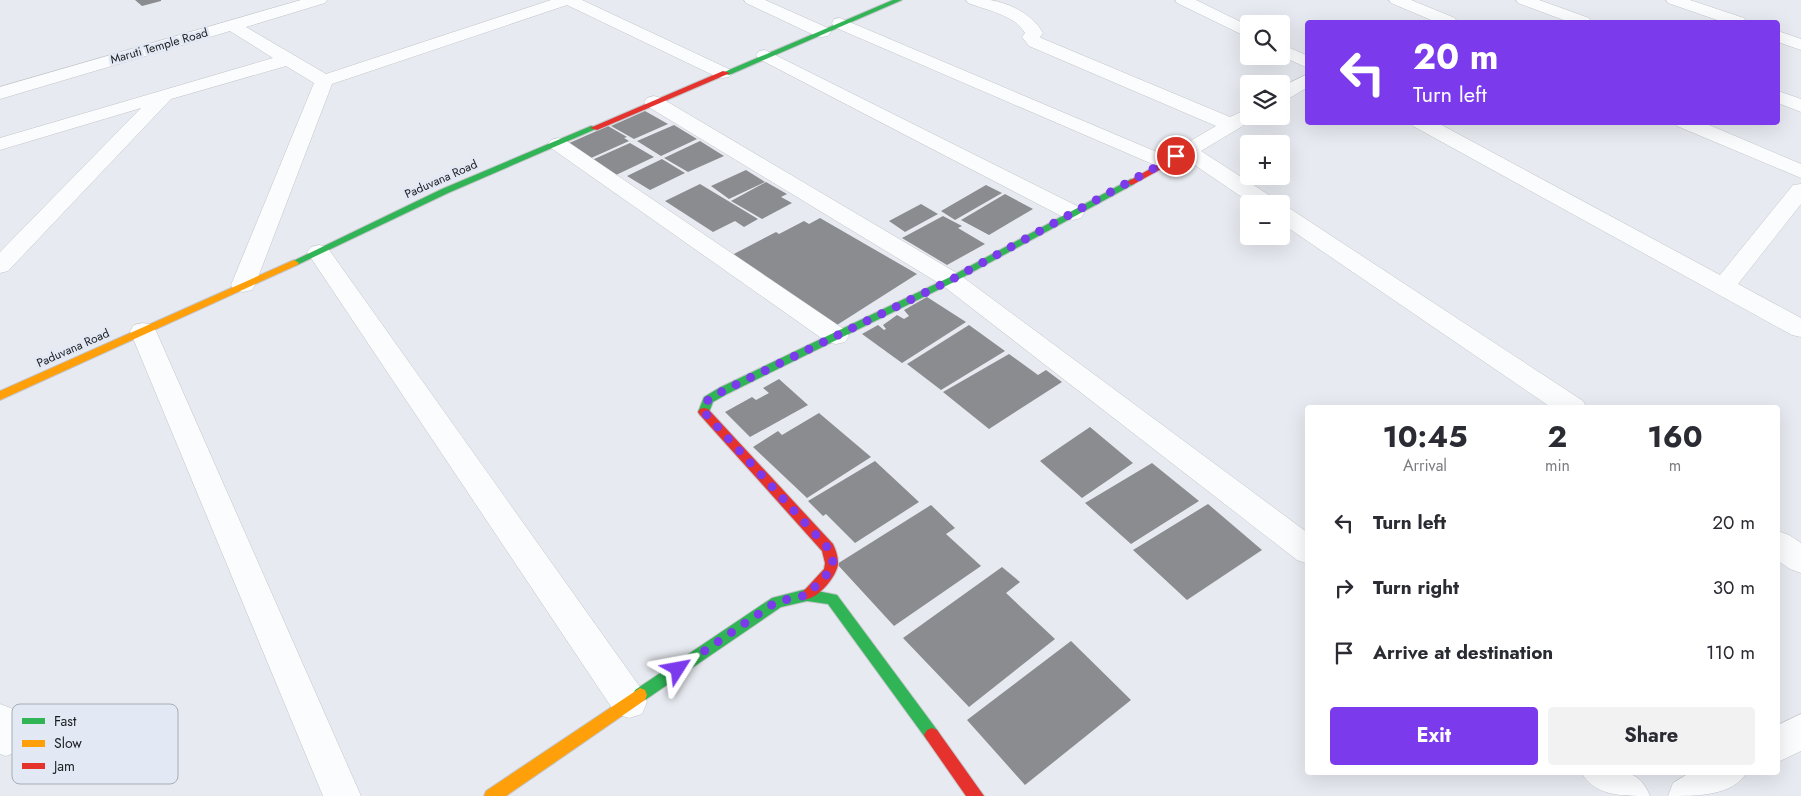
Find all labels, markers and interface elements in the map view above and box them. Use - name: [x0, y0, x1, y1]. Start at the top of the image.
- map controls: [1240, 15, 1290, 245]
- button: search: [1240, 15, 1290, 65]
- street label: Maruti Temple Road: [108, 23, 210, 69]
- text: 20 m: [1413, 32, 1498, 82]
- icon: left: [1330, 40, 1395, 105]
- button: layers: [1240, 75, 1290, 125]
- text: Turn left: [1413, 78, 1487, 110]
- pin: [1155, 135, 1197, 177]
- button: +: [1240, 135, 1290, 185]
- icon: arrive: [1162, 142, 1190, 170]
- street label: Paduvana Road: [402, 155, 480, 203]
- button: −: [1240, 195, 1290, 245]
- street label: Paduvana Road: [34, 324, 112, 372]
- text: 10:45: [1382, 415, 1468, 458]
- text: 2: [1548, 415, 1567, 458]
- text: 160: [1647, 415, 1703, 458]
- text: Arrival: [1403, 454, 1447, 477]
- text: min: [1545, 454, 1570, 477]
- text: m: [1669, 454, 1681, 477]
- icon: left: [1330, 509, 1358, 537]
- text: Turn left: [1373, 509, 1446, 536]
- text: 20 m: [1712, 509, 1755, 536]
- icon: right: [1330, 574, 1358, 602]
- text: Turn right: [1373, 574, 1459, 601]
- text: 30 m: [1713, 574, 1755, 601]
- icon: arrive: [1330, 639, 1358, 667]
- text: Arrive at destination: [1373, 639, 1553, 666]
- text: 110 m: [1706, 639, 1755, 666]
- position arrow: [651, 642, 703, 694]
- legend: [12, 704, 178, 784]
- button: Exit: [1330, 707, 1538, 765]
- button: Share: [1548, 707, 1755, 765]
- text: Fast: [54, 711, 77, 731]
- text: Slow: [54, 733, 82, 753]
- text: Jam: [52, 756, 75, 776]

